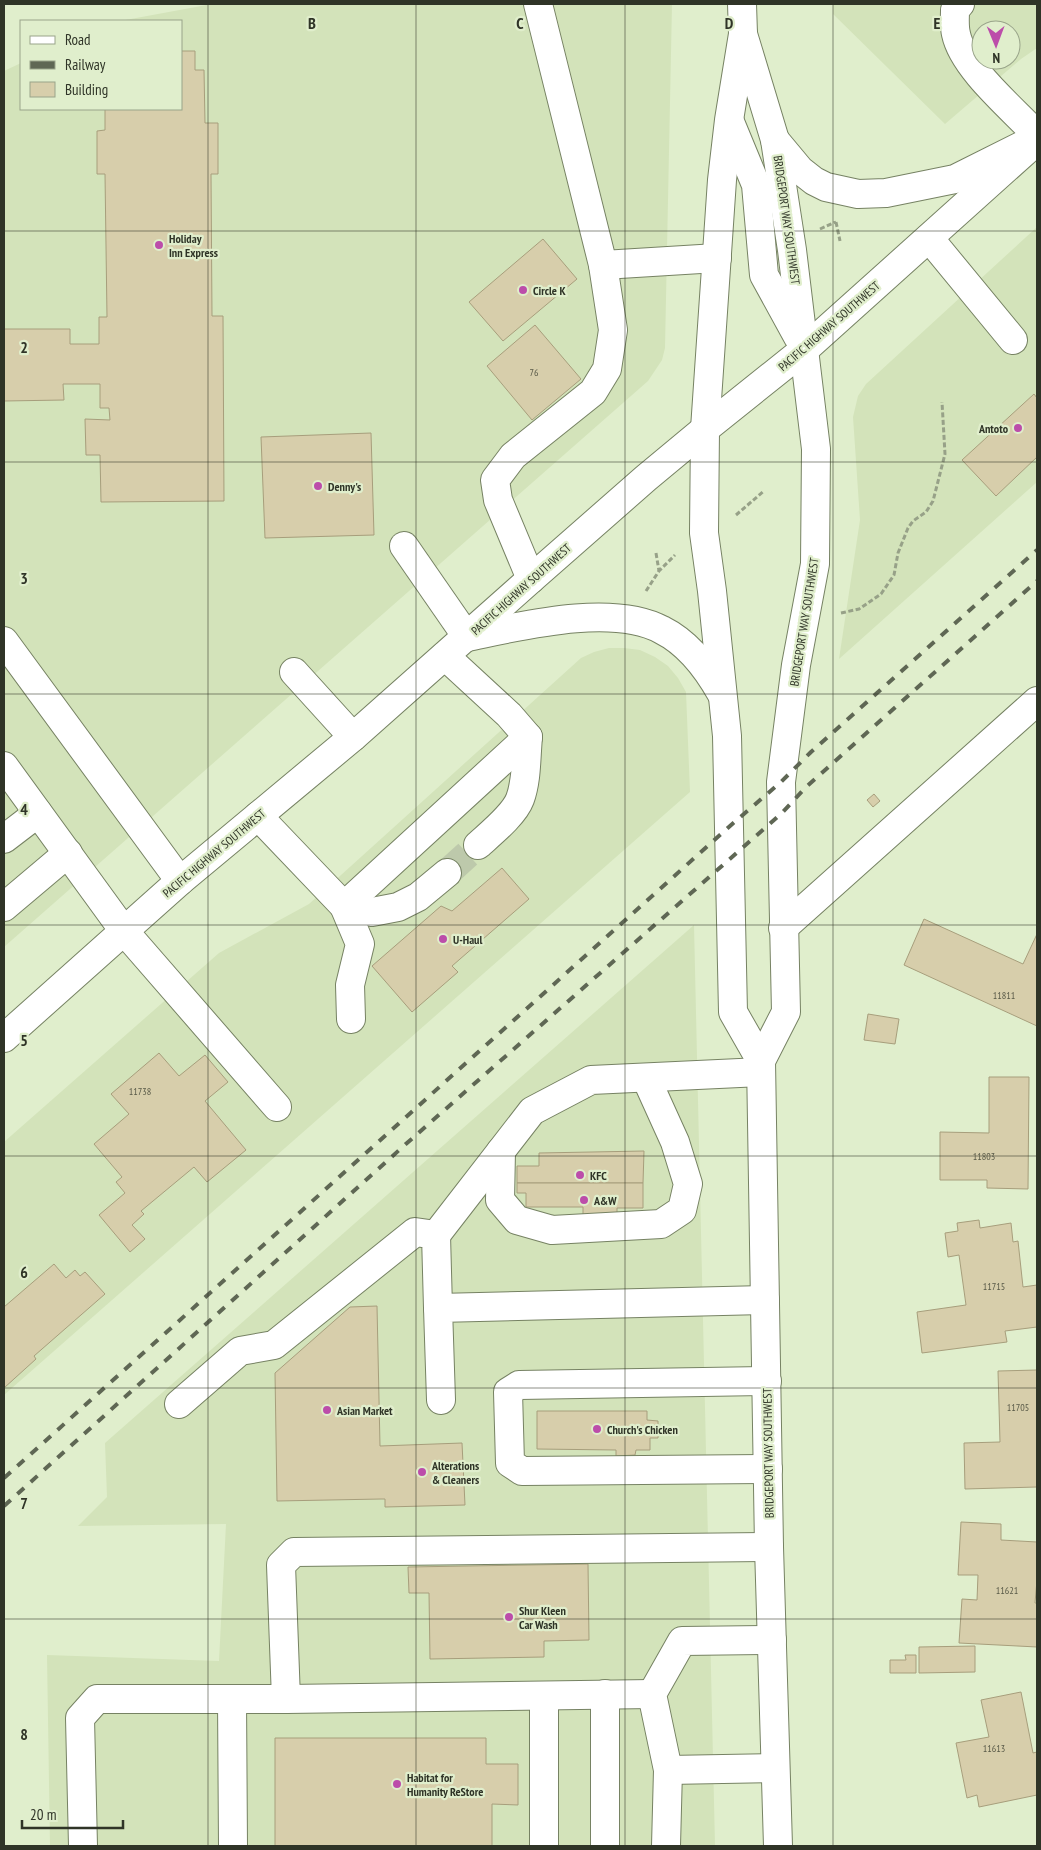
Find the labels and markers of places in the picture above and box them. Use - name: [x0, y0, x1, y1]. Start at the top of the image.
- place label: Holiday Inn Express: [169, 231, 218, 260]
- marker: Holiday Inn Express: [153, 239, 165, 251]
- place label: Circle K: [533, 283, 566, 298]
- marker: Circle K: [517, 284, 529, 296]
- place label: Antoto: [978, 421, 1009, 436]
- marker: Antoto: [1012, 422, 1024, 434]
- place label: Denny's: [328, 479, 361, 494]
- marker: Denny's: [312, 480, 324, 492]
- place label: U-Haul: [453, 932, 482, 947]
- marker: U-Haul: [437, 933, 449, 945]
- place label: KFC: [590, 1168, 607, 1183]
- marker: KFC: [574, 1169, 586, 1181]
- place label: A&W: [593, 1193, 617, 1208]
- marker: A&W: [578, 1194, 590, 1206]
- place label: Asian Market: [336, 1403, 393, 1418]
- marker: Asian Market: [321, 1404, 333, 1416]
- place label: Church's Chicken: [607, 1422, 678, 1437]
- marker: Church's Chicken: [591, 1423, 603, 1435]
- place label: Alterations & Cleaners: [431, 1458, 479, 1487]
- marker: Alterations & Cleaners: [416, 1466, 428, 1478]
- place label: Shur Kleen Car Wash: [519, 1603, 566, 1632]
- marker: Shur Kleen Car Wash: [503, 1611, 515, 1623]
- place label: Habitat for Humanity ReStore: [407, 1770, 483, 1799]
- marker: Habitat for Humanity ReStore: [391, 1778, 403, 1790]

